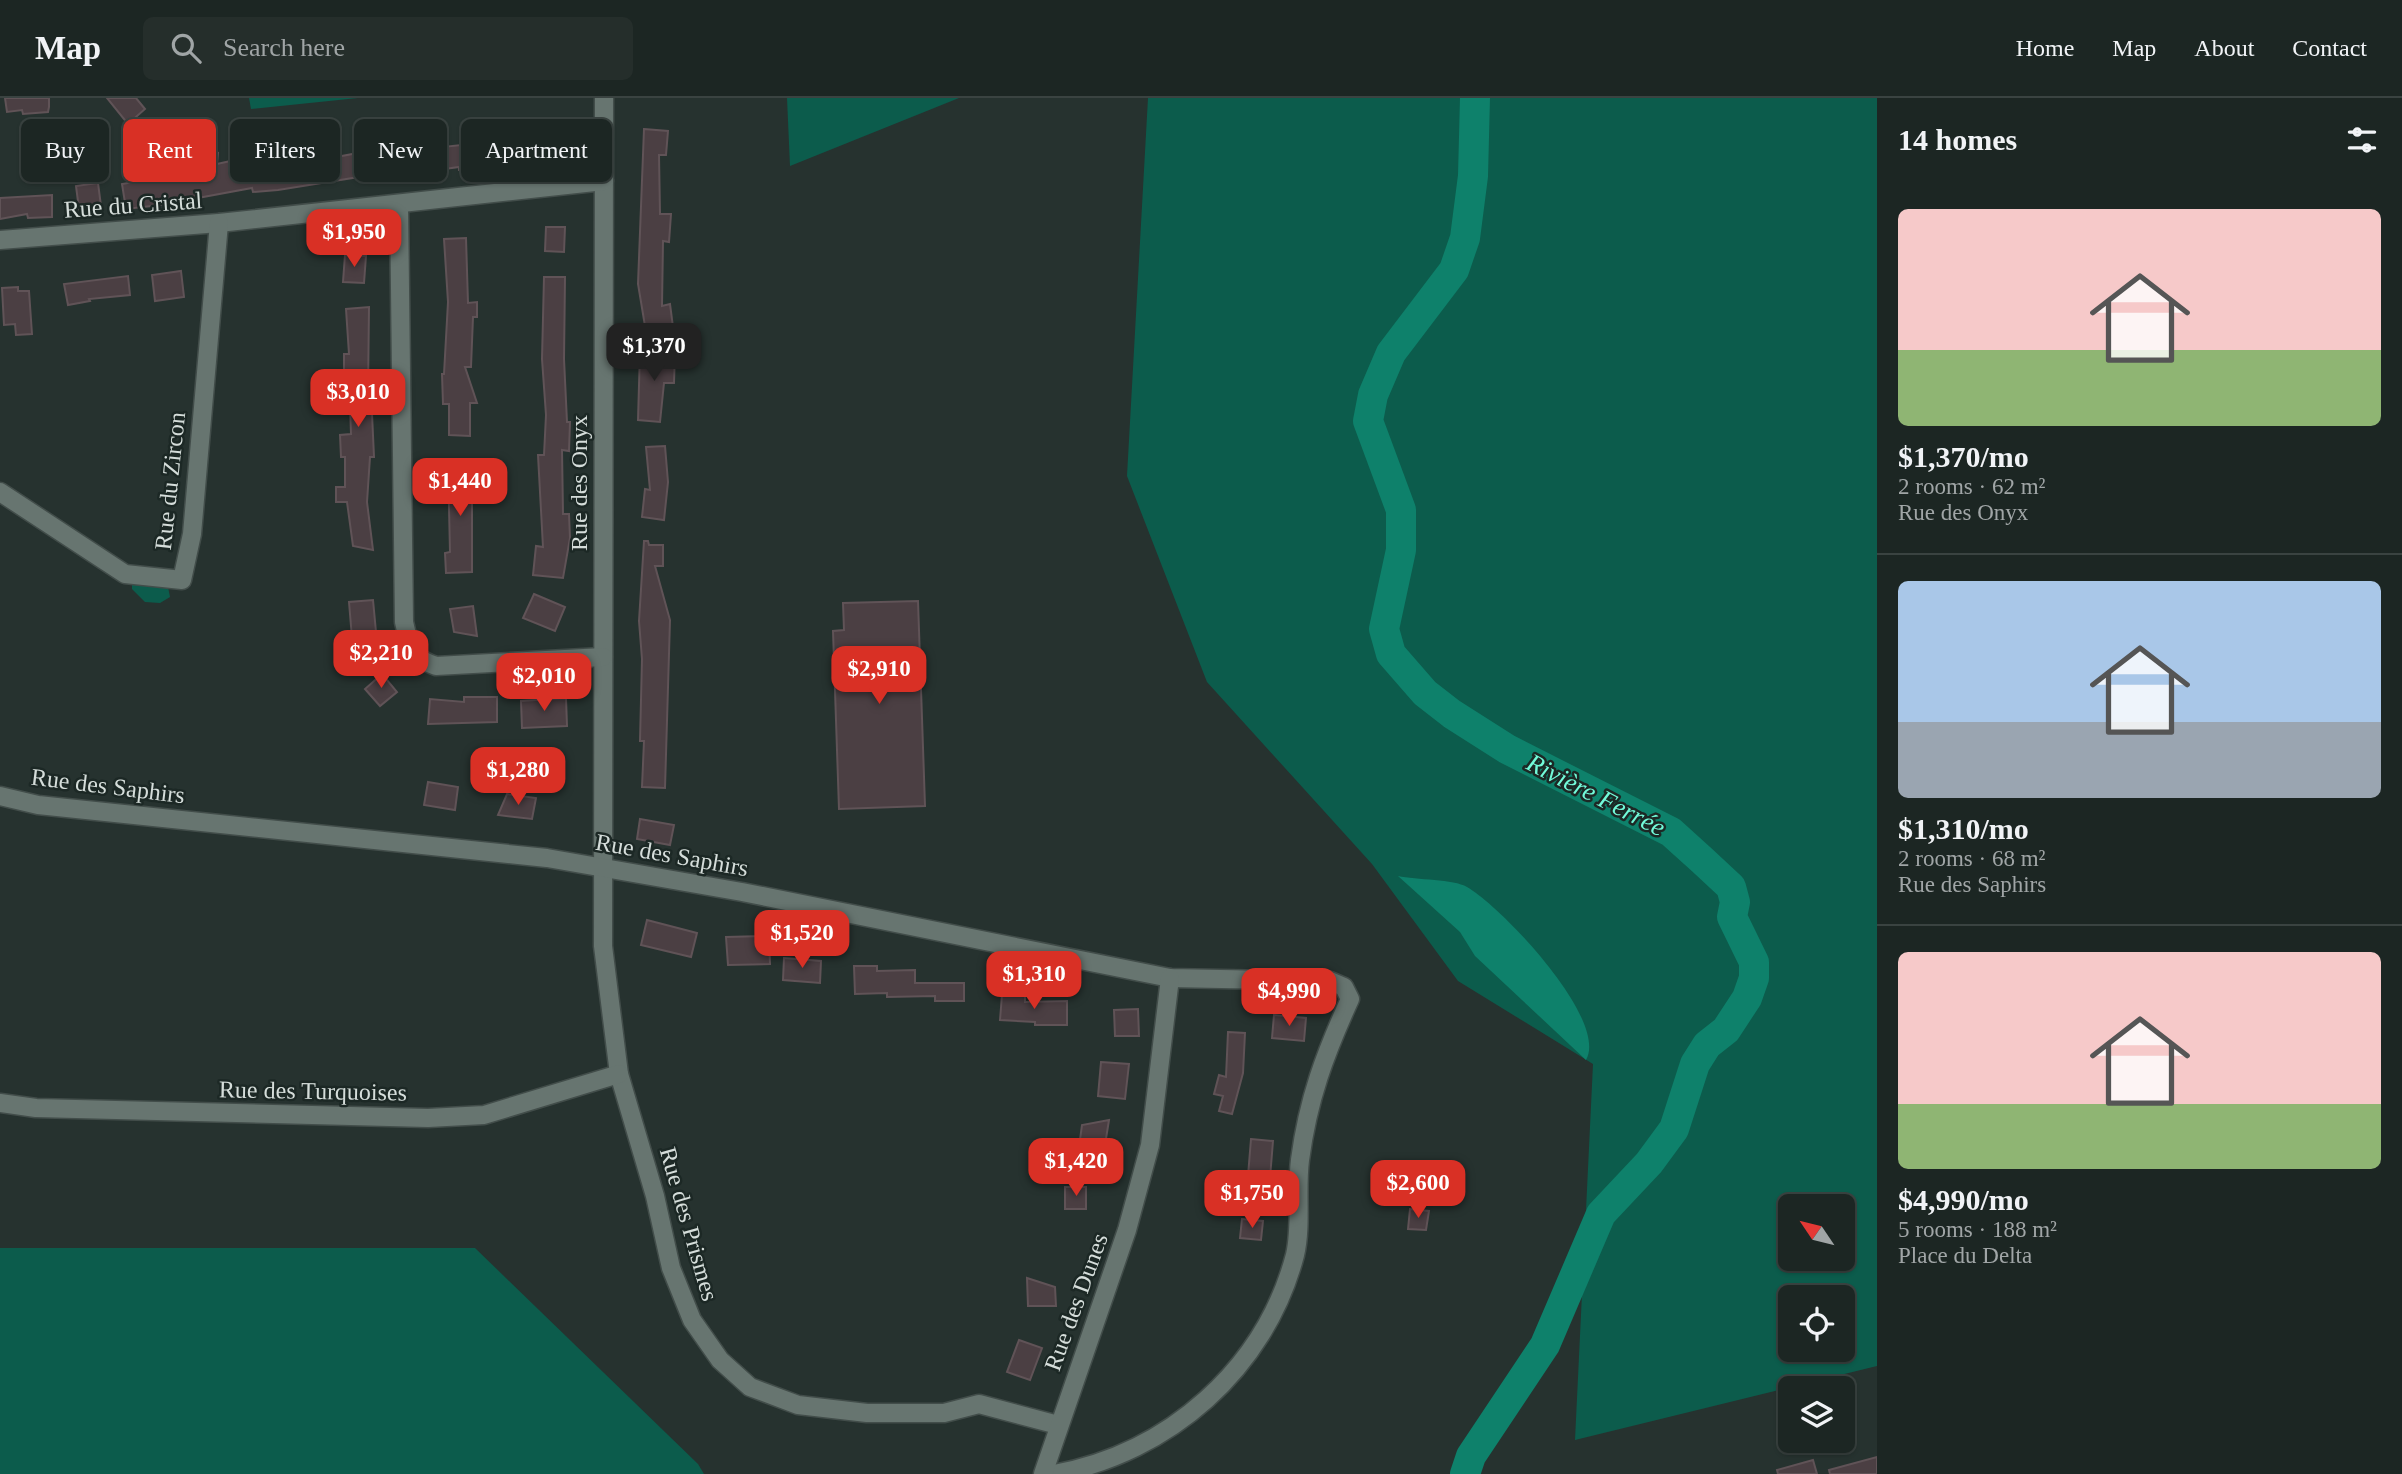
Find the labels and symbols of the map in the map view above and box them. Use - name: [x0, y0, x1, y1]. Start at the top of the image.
- street label: Rue du Cristal: [63, 187, 203, 223]
- pin: $1,950: [297, 209, 411, 269]
- pin: $1,370: [597, 324, 711, 383]
- pin: $3,010: [301, 370, 415, 429]
- street label: Rue du Zircon: [150, 411, 190, 551]
- street label: Rue des Onyx: [566, 415, 592, 551]
- pin: $1,440: [403, 458, 517, 518]
- pin: $2,210: [324, 630, 438, 690]
- pin: $2,910: [822, 646, 936, 706]
- pin: $2,010: [487, 654, 601, 713]
- water label: Rivière Ferrée: [1521, 747, 1670, 842]
- pin: $1,280: [461, 748, 575, 807]
- street label: Rue des Saphirs: [30, 764, 186, 808]
- street label: Rue des Saphirs: [594, 829, 750, 881]
- pin: $1,520: [745, 910, 859, 970]
- pin: $1,310: [977, 951, 1091, 1011]
- pin: $4,990: [1232, 968, 1346, 1028]
- street label: Rue des Turquoises: [219, 1076, 407, 1106]
- pin: $1,420: [1019, 1138, 1133, 1198]
- street label: Rue des Prismes: [655, 1144, 723, 1304]
- pin: $2,600: [1361, 1160, 1475, 1220]
- pin: $1,750: [1195, 1170, 1309, 1230]
- north arrow: [1778, 1194, 1855, 1270]
- street label: Rue des Dunes: [1039, 1230, 1113, 1374]

